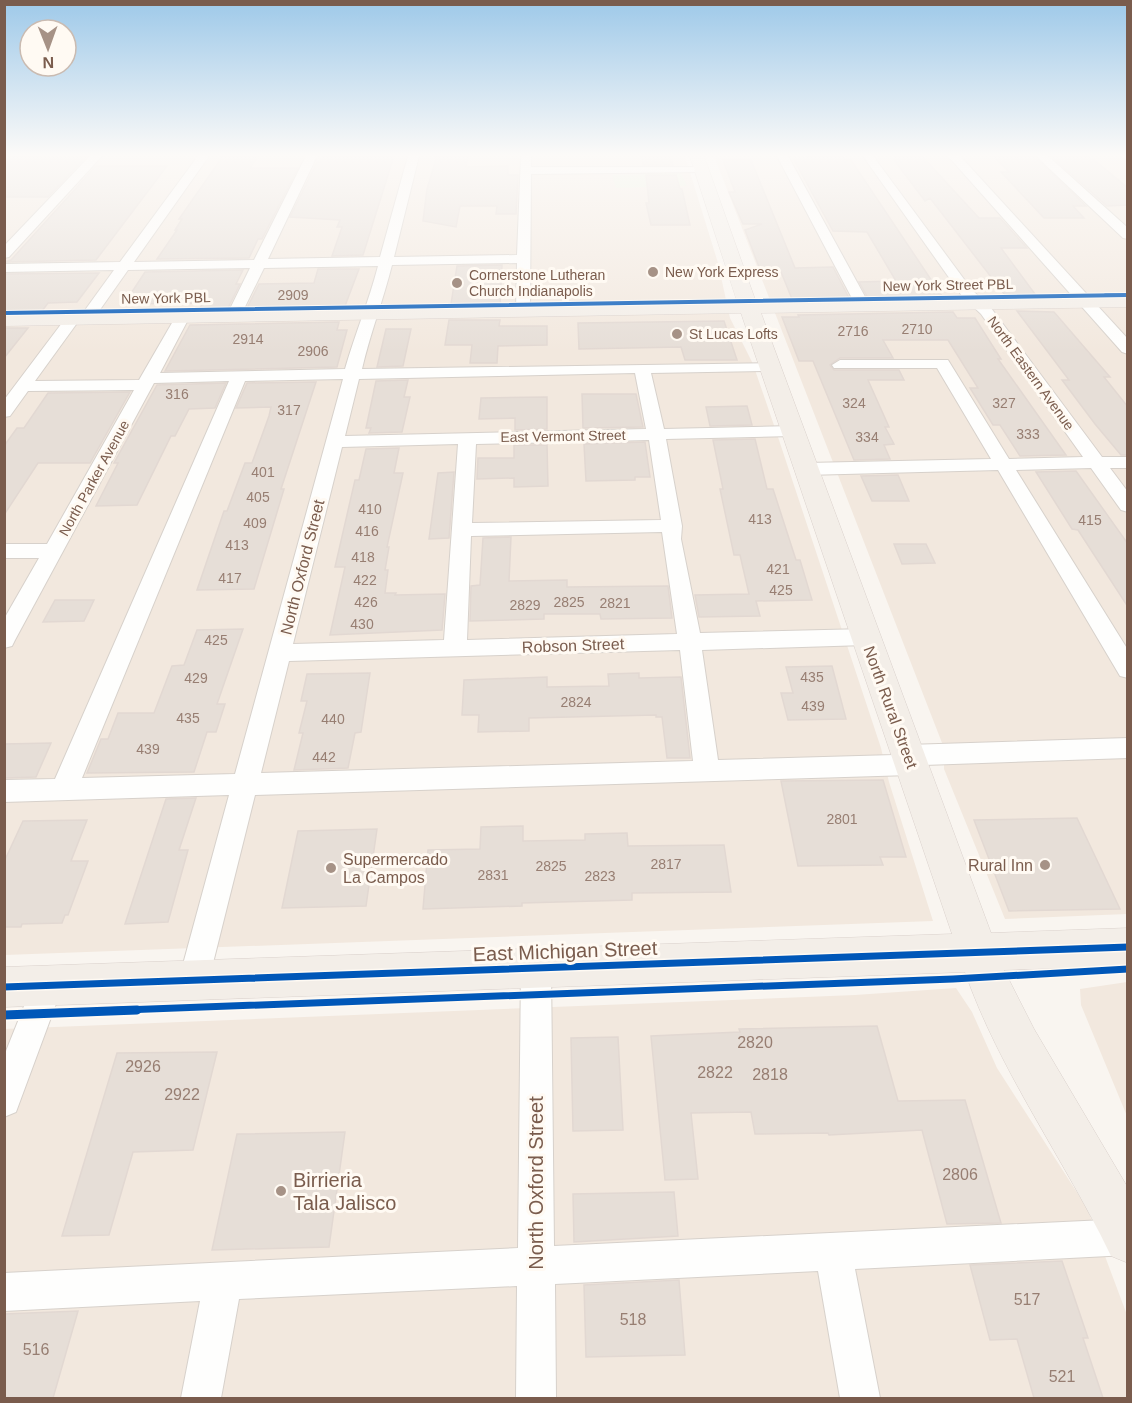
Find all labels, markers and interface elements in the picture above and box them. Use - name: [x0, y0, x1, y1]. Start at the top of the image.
- north arrow: [18, 18, 78, 78]
- text: N: [42, 54, 54, 71]
- place label: New York Express: [665, 264, 779, 280]
- marker: New York Express: [646, 265, 660, 279]
- place label: Cornerstone Lutheran Church Indianapolis: [469, 267, 605, 299]
- marker: Cornerstone Lutheran Church Indianapolis: [450, 276, 464, 290]
- street label: New York Street PBL: [882, 276, 1014, 294]
- house number: 2909: [277, 287, 309, 303]
- street label: New York PBL: [121, 289, 211, 307]
- street label: North Eastern Avenue: [984, 313, 1078, 433]
- house number: 2710: [901, 321, 933, 337]
- house number: 2716: [837, 323, 869, 339]
- place label: St Lucas Lofts: [689, 326, 778, 342]
- marker: St Lucas Lofts: [670, 327, 684, 341]
- house number: 2914: [232, 331, 264, 347]
- house number: 2906: [297, 343, 329, 359]
- house number: 316: [165, 386, 189, 402]
- house number: 324: [842, 395, 866, 411]
- house number: 327: [992, 395, 1016, 411]
- house number: 317: [277, 402, 301, 418]
- street label: North Parker Avenue: [56, 417, 133, 539]
- house number: 333: [1016, 426, 1040, 442]
- street label: East Vermont Street: [500, 427, 626, 445]
- house number: 334: [855, 429, 879, 445]
- house number: 401: [251, 464, 275, 480]
- house number: 405: [246, 489, 270, 505]
- street label: North Oxford Street: [277, 497, 328, 636]
- house number: 410: [358, 501, 382, 517]
- house number: 413: [748, 511, 772, 527]
- house number: 415: [1078, 512, 1102, 528]
- house number: 409: [243, 515, 267, 531]
- house number: 416: [355, 523, 379, 539]
- house number: 413: [225, 537, 249, 553]
- house number: 418: [351, 549, 375, 565]
- house number: 421: [766, 561, 790, 577]
- house number: 417: [218, 570, 242, 586]
- house number: 422: [353, 572, 377, 588]
- house number: 425: [769, 582, 793, 598]
- house number: 426: [354, 594, 378, 610]
- house number: 2825: [553, 594, 585, 610]
- house number: 2821: [599, 595, 631, 611]
- house number: 2829: [509, 597, 541, 613]
- house number: 430: [350, 616, 374, 632]
- house number: 425: [204, 632, 228, 648]
- street label: Robson Street: [522, 635, 625, 656]
- street label: North Rural Street: [860, 644, 921, 771]
- house number: 435: [800, 669, 824, 685]
- house number: 429: [184, 670, 208, 686]
- house number: 2824: [560, 694, 592, 710]
- house number: 439: [801, 698, 825, 714]
- house number: 435: [176, 710, 200, 726]
- house number: 440: [321, 711, 345, 727]
- house number: 439: [136, 741, 160, 757]
- house number: 442: [312, 749, 336, 765]
- house number: 2801: [826, 811, 858, 827]
- place label: Supermercado La Campos: [343, 851, 448, 886]
- house number: 2817: [650, 856, 682, 872]
- place label: Rural Inn: [968, 857, 1033, 874]
- house number: 2825: [535, 858, 567, 874]
- marker: Rural Inn: [1038, 858, 1052, 872]
- marker: Supermercado La Campos: [324, 861, 338, 875]
- house number: 2831: [477, 867, 509, 883]
- house number: 2823: [584, 868, 616, 884]
- street label: East Michigan Street: [472, 937, 658, 965]
- house number: 2820: [737, 1034, 773, 1051]
- house number: 2926: [125, 1058, 161, 1075]
- house number: 2822: [697, 1064, 733, 1081]
- house number: 2818: [752, 1066, 788, 1083]
- house number: 2922: [164, 1086, 200, 1103]
- street label: North Oxford Street: [525, 1096, 547, 1270]
- house number: 2806: [942, 1166, 978, 1183]
- place label: Birrieria Tala Jalisco: [293, 1169, 396, 1214]
- marker: Birrieria Tala Jalisco: [274, 1184, 288, 1198]
- house number: 517: [1014, 1291, 1040, 1308]
- house number: 518: [620, 1311, 646, 1328]
- house number: 516: [23, 1341, 49, 1358]
- house number: 521: [1049, 1368, 1075, 1385]

